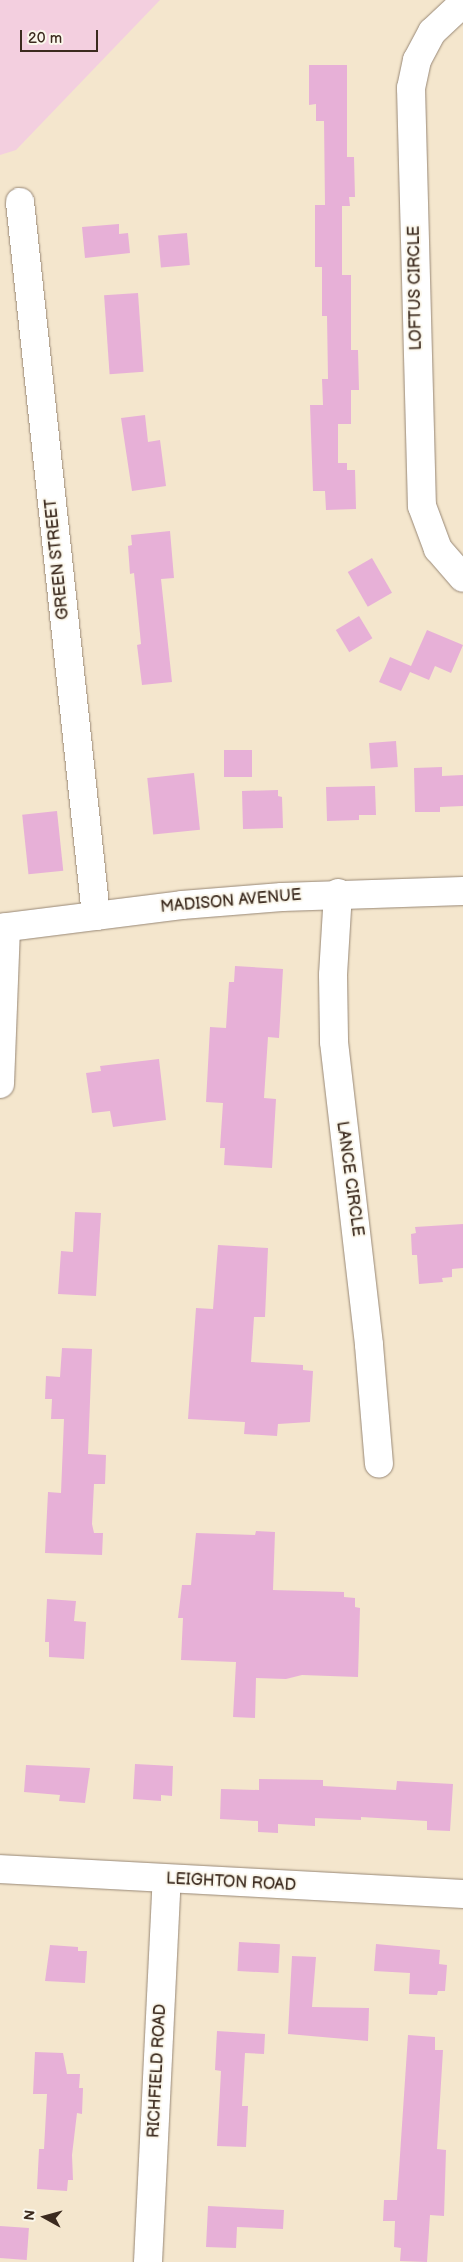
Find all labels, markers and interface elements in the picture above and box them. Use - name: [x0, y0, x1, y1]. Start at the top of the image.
- scale bar: [22, 20, 100, 52]
- text: 20 m: [28, 29, 62, 48]
- street label: LOFTUS CIRCLE: [405, 226, 427, 350]
- street label: GREEN STREET: [42, 497, 74, 621]
- street label: MADISON AVENUE: [160, 886, 302, 918]
- street label: LANCE CIRCLE: [331, 1120, 367, 1238]
- street label: LEIGHTON ROAD: [166, 1870, 296, 1896]
- street label: RICHFIELD ROAD: [145, 2004, 171, 2138]
- north arrow: [20, 2192, 70, 2242]
- text: N: [21, 2209, 39, 2221]

